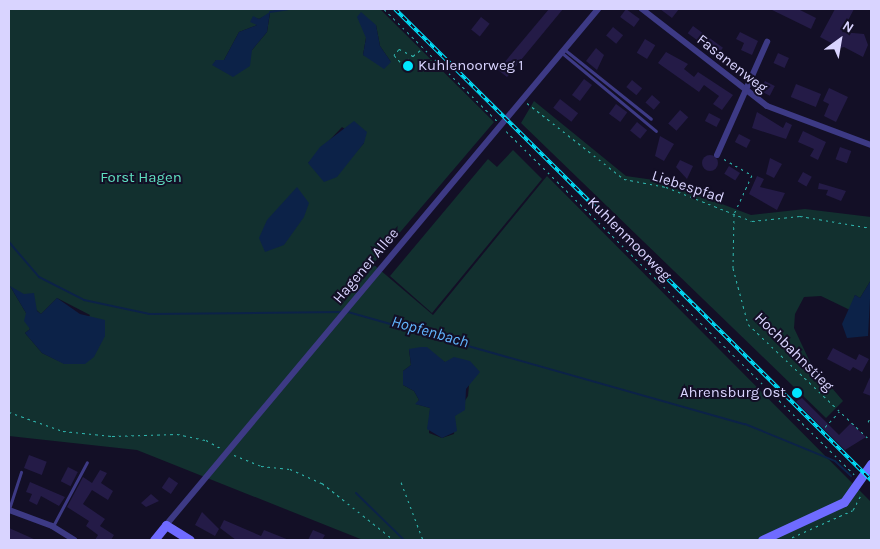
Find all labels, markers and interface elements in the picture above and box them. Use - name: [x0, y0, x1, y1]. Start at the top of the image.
- north arrow: [815, 15, 865, 65]
- text: N: [839, 17, 857, 37]
- street label: Fasanenweg: [693, 31, 771, 97]
- place label: Kuhlenoorweg 1: [418, 57, 524, 75]
- marker: Kuhlenoorweg 1: [402, 60, 414, 72]
- street label: Liebespfad: [650, 167, 726, 207]
- park label: Forst Hagen: [100, 169, 182, 187]
- street label: Kuhlenmoorweg: [583, 193, 675, 285]
- street label: Hagener Allee: [329, 225, 403, 307]
- street label: Hochbahnstieg: [751, 309, 837, 395]
- water label: Hopfenbach: [389, 312, 471, 352]
- place label: Ahrensburg Ost: [680, 384, 786, 402]
- marker: Ahrensburg Ost: [790, 386, 804, 400]

